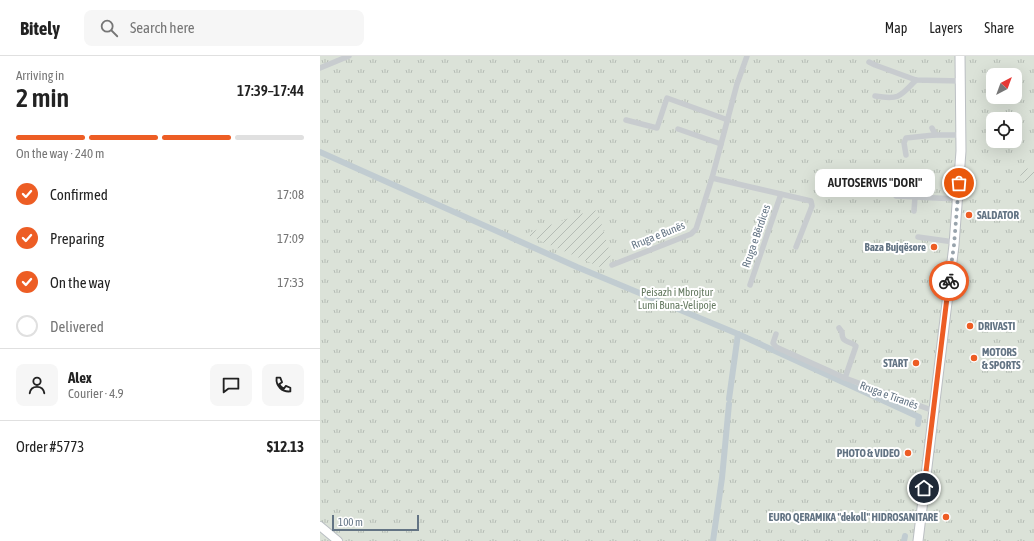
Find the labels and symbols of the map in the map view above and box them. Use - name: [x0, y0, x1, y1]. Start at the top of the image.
- north arrow: [986, 68, 1022, 104]
- pin: [942, 166, 976, 200]
- callout: AUTOSERVIS "DORI": [815, 169, 935, 197]
- street label: Rruga e Bërdices: [740, 203, 772, 269]
- place label: SALDATOR: [977, 209, 1019, 221]
- marker: SALDATOR: [964, 210, 974, 220]
- street label: Rruga e Bunës: [630, 219, 687, 251]
- place label: Baza Bujqësore: [865, 241, 926, 253]
- marker: Baza Bujqësore: [929, 242, 939, 252]
- courier: [929, 261, 969, 301]
- park label: Peisazh i Mbrojtur Lumi Buna-Velipoje: [638, 286, 716, 311]
- place label: DRIVASTI: [978, 320, 1015, 332]
- marker: DRIVASTI: [965, 321, 975, 331]
- place label: MOTORS & SPORTS: [982, 346, 1021, 371]
- marker: MOTORS & SPORTS: [969, 353, 979, 363]
- place label: START: [883, 357, 908, 369]
- marker: START: [911, 358, 921, 368]
- street label: Rruga e Tiranës: [858, 379, 920, 411]
- place label: PHOTO & VIDEO: [837, 447, 901, 459]
- marker: PHOTO & VIDEO: [903, 448, 913, 458]
- pin: [907, 471, 941, 505]
- place label: EURO QERAMIKA "dekoll" HIDROSANITARE: [769, 511, 938, 523]
- marker: EURO QERAMIKA "dekoll" HIDROSANITARE: [941, 512, 951, 522]
- scale bar: [332, 513, 419, 532]

